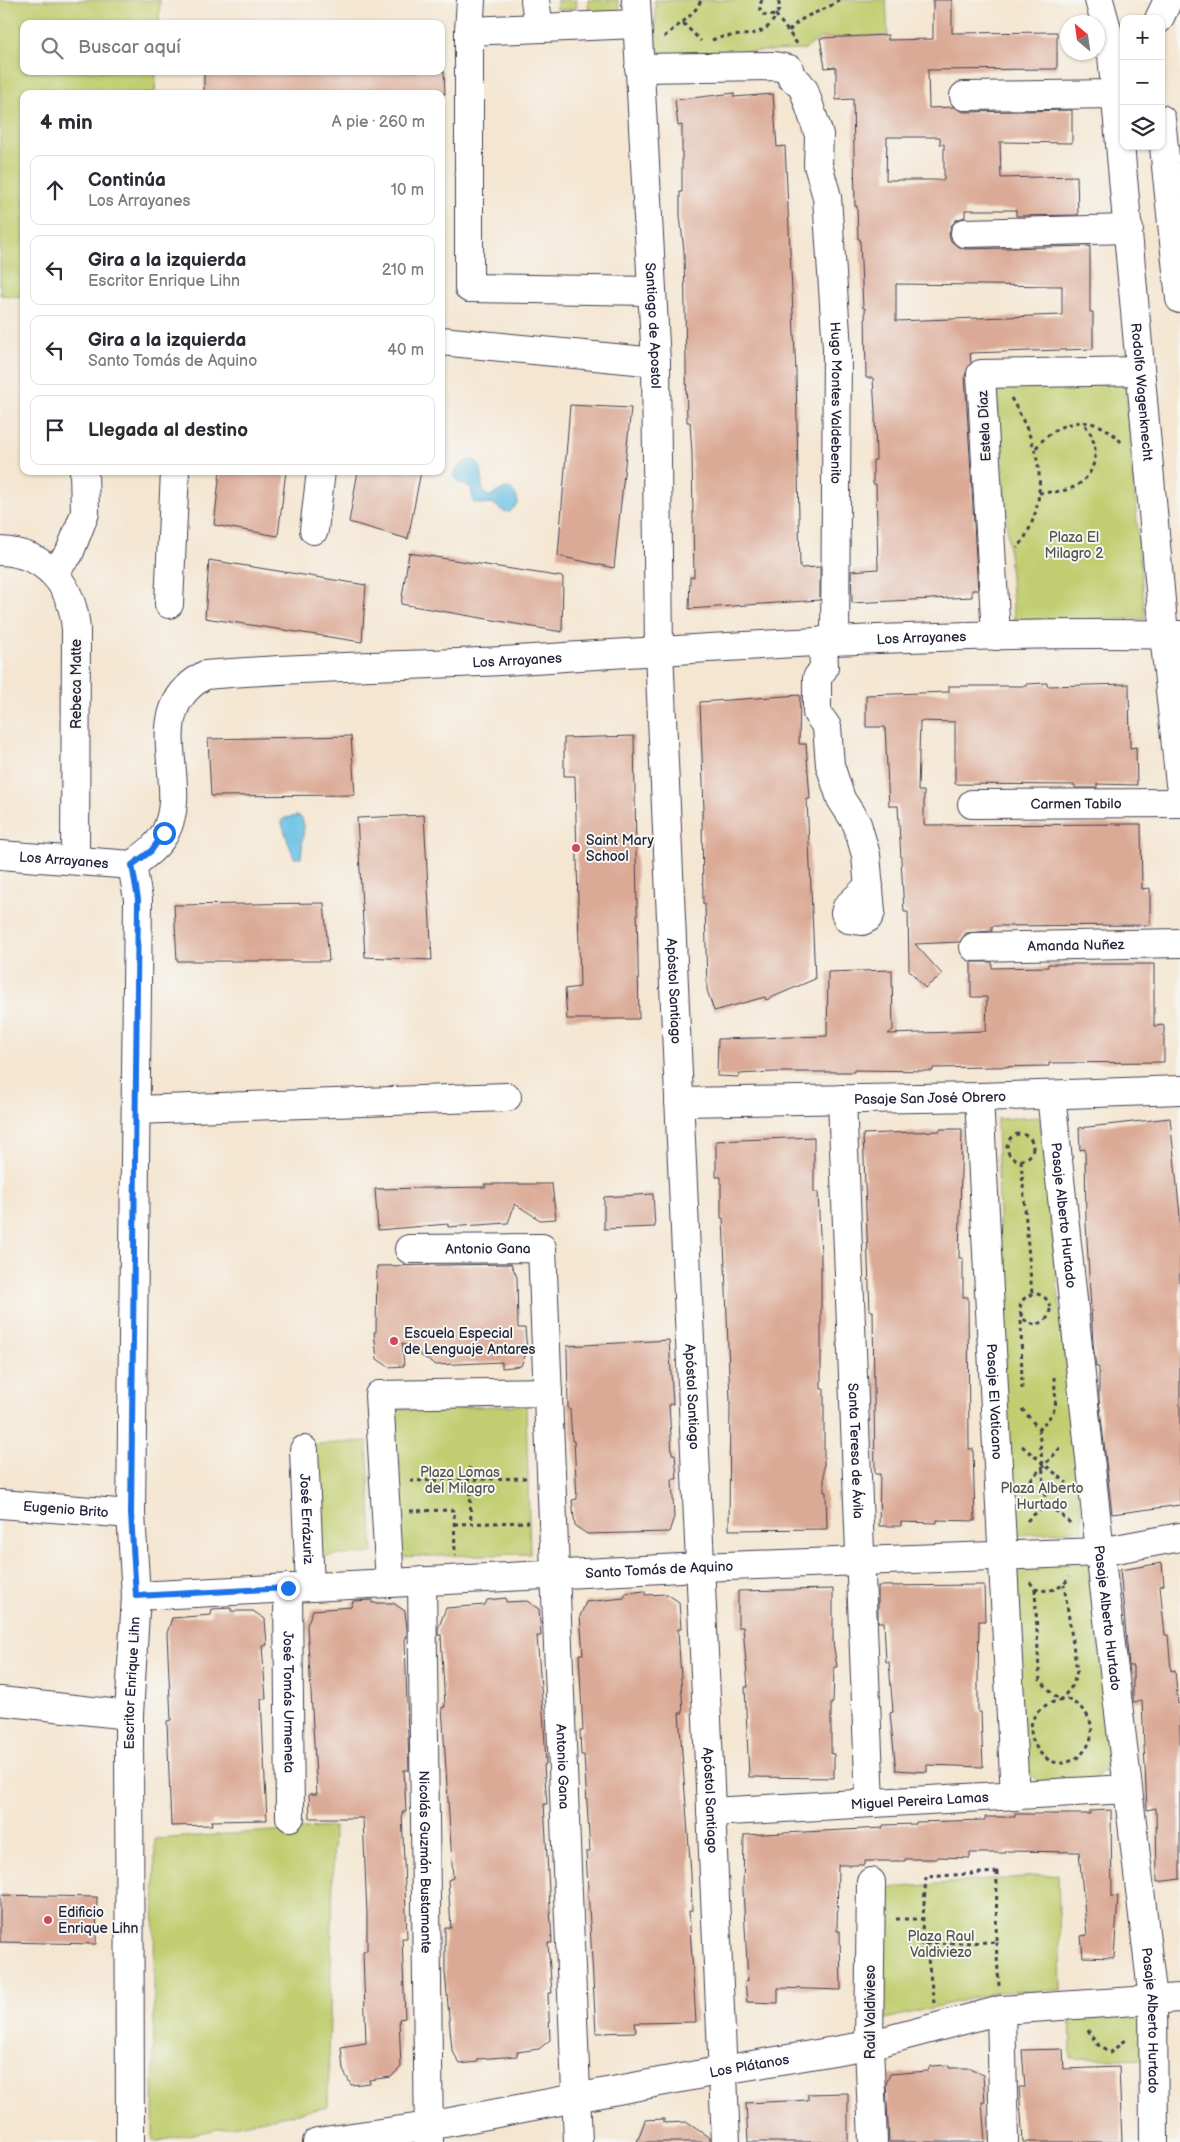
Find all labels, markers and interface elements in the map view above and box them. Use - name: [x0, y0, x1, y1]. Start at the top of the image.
- north arrow: [1060, 15, 1105, 60]
- map controls: [1120, 15, 1165, 150]
- button: +: [1120, 15, 1165, 60]
- search box: [20, 20, 445, 75]
- icon: search: [38, 34, 66, 62]
- text: Buscar aquí: [78, 36, 181, 59]
- button: −: [1120, 60, 1165, 105]
- button: layers: [1120, 105, 1165, 150]
- text: 4 min: [40, 110, 93, 135]
- text: A pie · 260 m: [332, 113, 425, 132]
- text: Continúa: [88, 169, 166, 192]
- icon: ahead: [41, 176, 69, 204]
- text: 10 m: [391, 181, 424, 200]
- text: Los Arrayanes: [88, 192, 190, 211]
- text: Gira a la izquierda: [88, 249, 246, 272]
- icon: left: [41, 256, 69, 284]
- text: 210 m: [382, 261, 424, 280]
- street label: Santiago de Apostol: [642, 262, 664, 389]
- text: Escritor Enrique Lihn: [88, 272, 240, 291]
- street label: Hugo Montes Valdebenito: [826, 321, 845, 484]
- street label: Rodolfo Wagenknecht: [1127, 322, 1157, 463]
- text: Gira a la izquierda: [88, 329, 246, 352]
- icon: left: [41, 336, 69, 364]
- text: 40 m: [387, 341, 424, 360]
- text: Santo Tomás de Aquino: [88, 352, 257, 371]
- street label: Estela Díaz: [974, 390, 995, 462]
- icon: arrive: [41, 416, 69, 444]
- text: Llegada al destino: [88, 419, 248, 442]
- park label: Plaza El Milagro 2: [1044, 529, 1104, 562]
- street label: Los Arrayanes: [876, 628, 967, 648]
- street label: Rebeca Matte: [68, 639, 85, 729]
- street label: Los Arrayanes: [472, 649, 562, 671]
- street label: Carmen Tabilo: [1030, 795, 1122, 813]
- route start: [153, 822, 176, 845]
- place label: Saint Mary School: [586, 832, 654, 865]
- marker: Saint Mary School: [570, 842, 582, 854]
- street label: Los Arrayanes: [18, 848, 109, 872]
- street label: Amanda Nuñez: [1027, 936, 1125, 955]
- street label: Apóstol Santiago: [663, 938, 685, 1044]
- street label: Pasaje San José Obrero: [854, 1088, 1006, 1108]
- street label: Pasaje Alberto Hurtado: [1047, 1142, 1080, 1289]
- street label: Antonio Gana: [445, 1240, 531, 1258]
- place label: Escuela Especial de Lenguaje Antares: [404, 1325, 535, 1358]
- marker: Escuela Especial de Lenguaje Antares: [388, 1335, 400, 1347]
- street label: Apóstol Santiago: [681, 1343, 703, 1450]
- street label: Pasaje El Vaticano: [983, 1343, 1006, 1460]
- street label: Santa Teresa de Ávila: [844, 1382, 867, 1519]
- park label: Plaza Lomas del Milagro: [420, 1464, 500, 1497]
- street label: José Errázuriz: [296, 1473, 317, 1565]
- park label: Plaza Alberto Hurtado: [1001, 1480, 1083, 1513]
- street label: Eugenio Brito: [22, 1498, 109, 1521]
- street label: Pasaje Alberto Hurtado: [1090, 1544, 1124, 1692]
- street label: Santo Tomás de Aquino: [585, 1558, 734, 1582]
- route end: [277, 1577, 300, 1600]
- street label: Escritor Enrique Lihn: [121, 1616, 144, 1750]
- street label: José Tomás Urmeneta: [279, 1631, 298, 1773]
- street label: Antonio Gana: [552, 1724, 573, 1810]
- street label: Apóstol Santiago: [699, 1747, 721, 1854]
- street label: Nicolás Guzmán Bustamante: [415, 1770, 435, 1954]
- street label: Miguel Pereira Lamas: [850, 1789, 989, 1813]
- place label: Edificio Enrique Lihn: [58, 1904, 139, 1937]
- marker: Edificio Enrique Lihn: [42, 1914, 54, 1926]
- park label: Plaza Raul Valdiviezo: [908, 1928, 974, 1961]
- street label: Pasaje Alberto Hurtado: [1138, 1947, 1162, 2094]
- street label: Raúl Valdivieso: [862, 1965, 879, 2059]
- street label: Los Plátanos: [708, 2051, 791, 2081]

